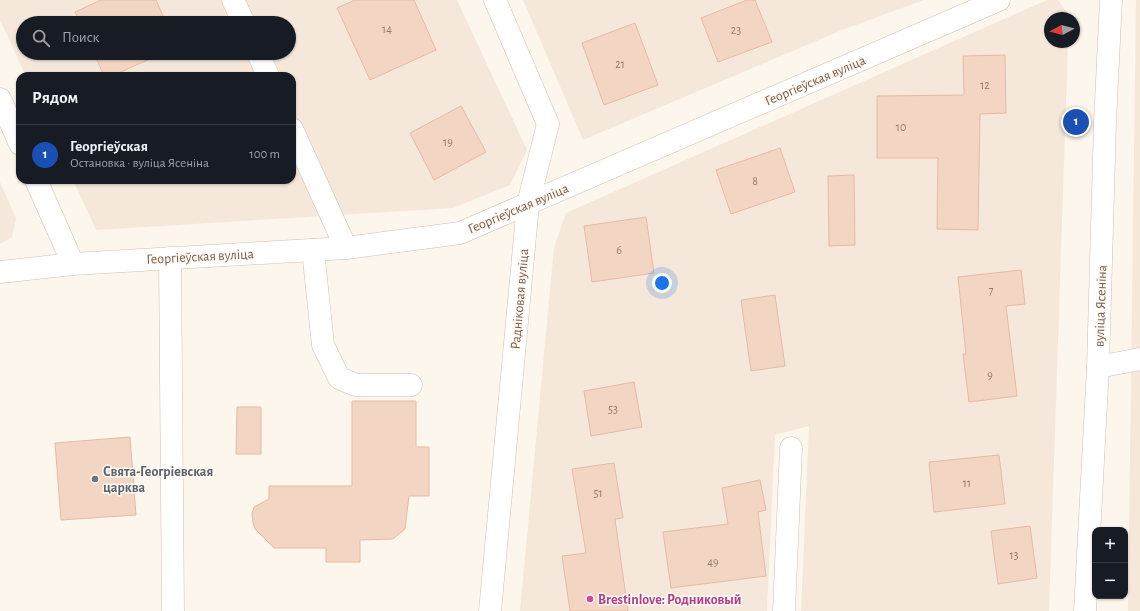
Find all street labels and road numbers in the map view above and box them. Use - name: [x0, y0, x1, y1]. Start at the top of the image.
- street label: Георгіеўская вуліца: [763, 53, 868, 108]
- street label: Георгіеўская вуліца: [466, 181, 571, 236]
- street label: Георгіеўская вуліца: [146, 247, 255, 267]
- street label: Радніковая вуліца: [509, 247, 531, 350]
- street label: вуліца Ясеніна: [1093, 264, 1109, 347]

